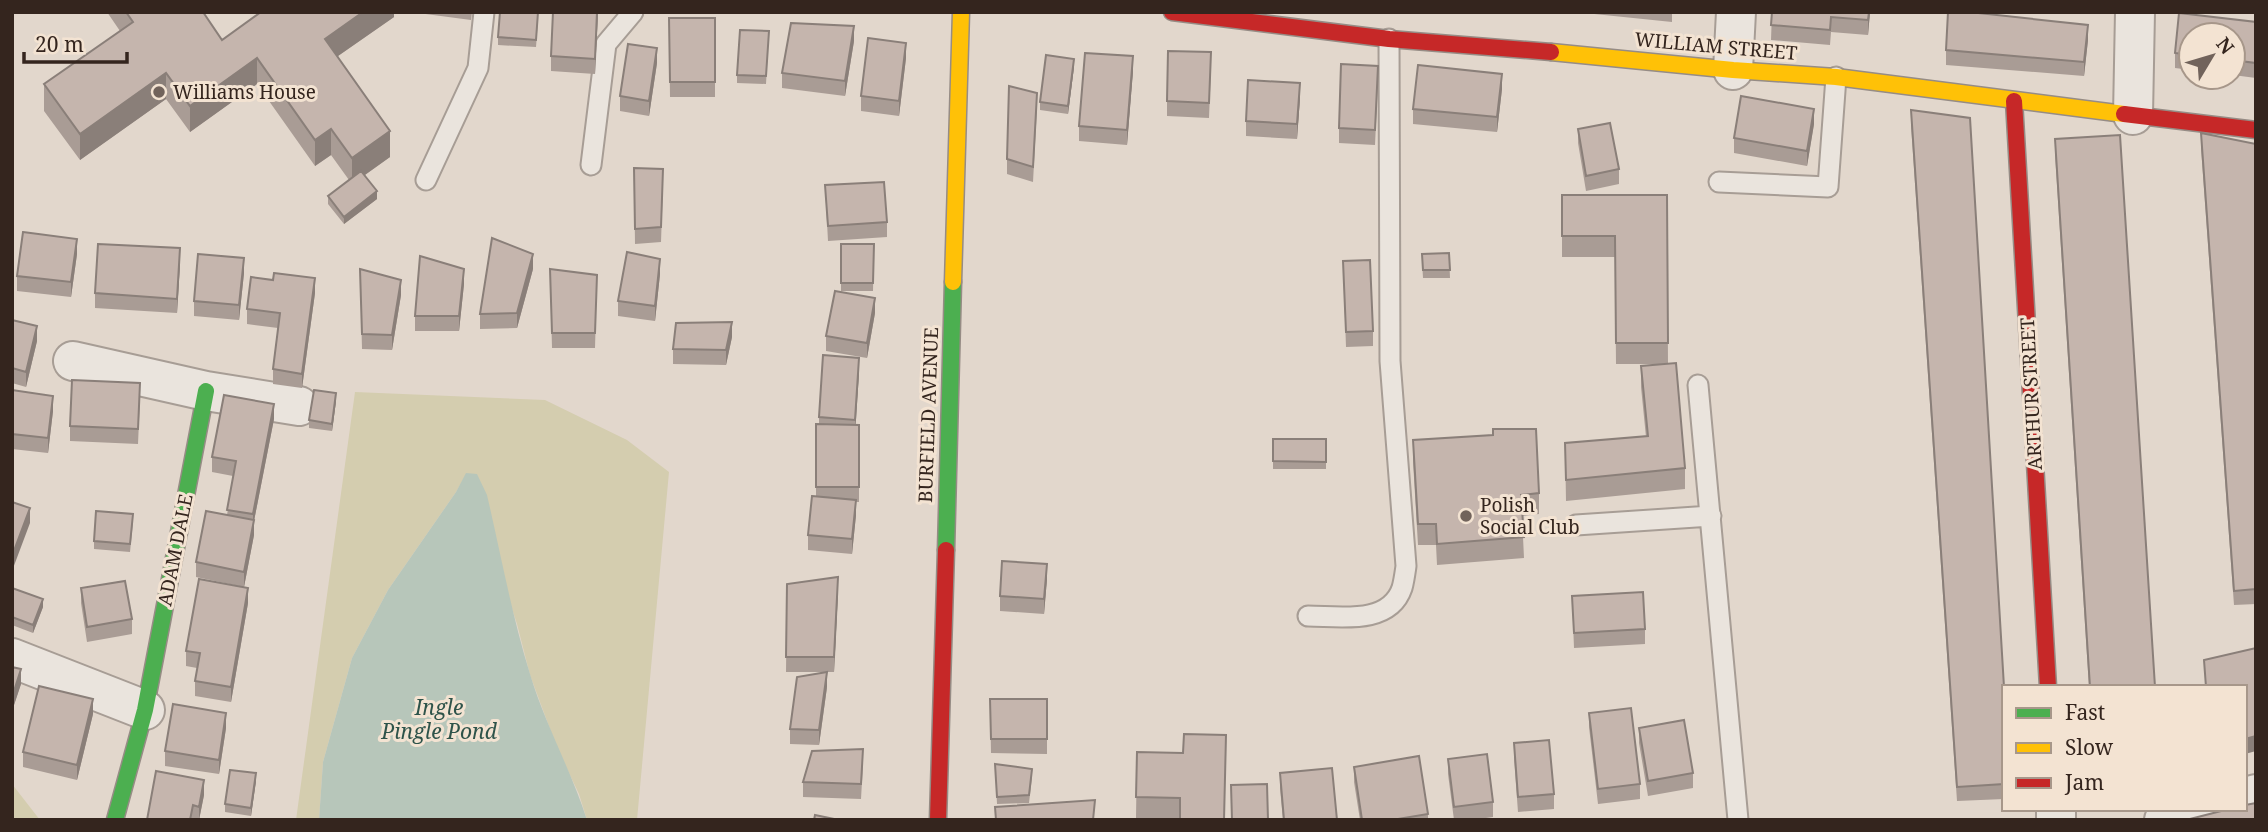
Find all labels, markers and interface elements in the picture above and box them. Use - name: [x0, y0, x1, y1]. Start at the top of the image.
- scale bar: [24, 21, 128, 65]
- north arrow: [2177, 21, 2247, 91]
- street label: WILLIAM STREET: [1634, 26, 1799, 66]
- text: 20 m: [35, 30, 84, 58]
- text: N: [2211, 32, 2240, 59]
- place label: Williams House: [173, 79, 316, 105]
- marker: Williams House: [151, 84, 167, 100]
- street label: ARTHUR STREET: [2014, 317, 2048, 471]
- street label: BURFIELD AVENUE: [912, 327, 944, 503]
- street label: ADAM DALE: [151, 492, 199, 608]
- place label: Polish Social Club: [1480, 492, 1580, 540]
- marker: Polish Social Club: [1458, 508, 1474, 524]
- legend: [2002, 685, 2247, 811]
- water label: Ingle Pingle Pond: [380, 693, 498, 745]
- text: Fast: [2065, 698, 2105, 726]
- text: Slow: [2065, 733, 2114, 761]
- text: Jam: [2064, 768, 2104, 796]

